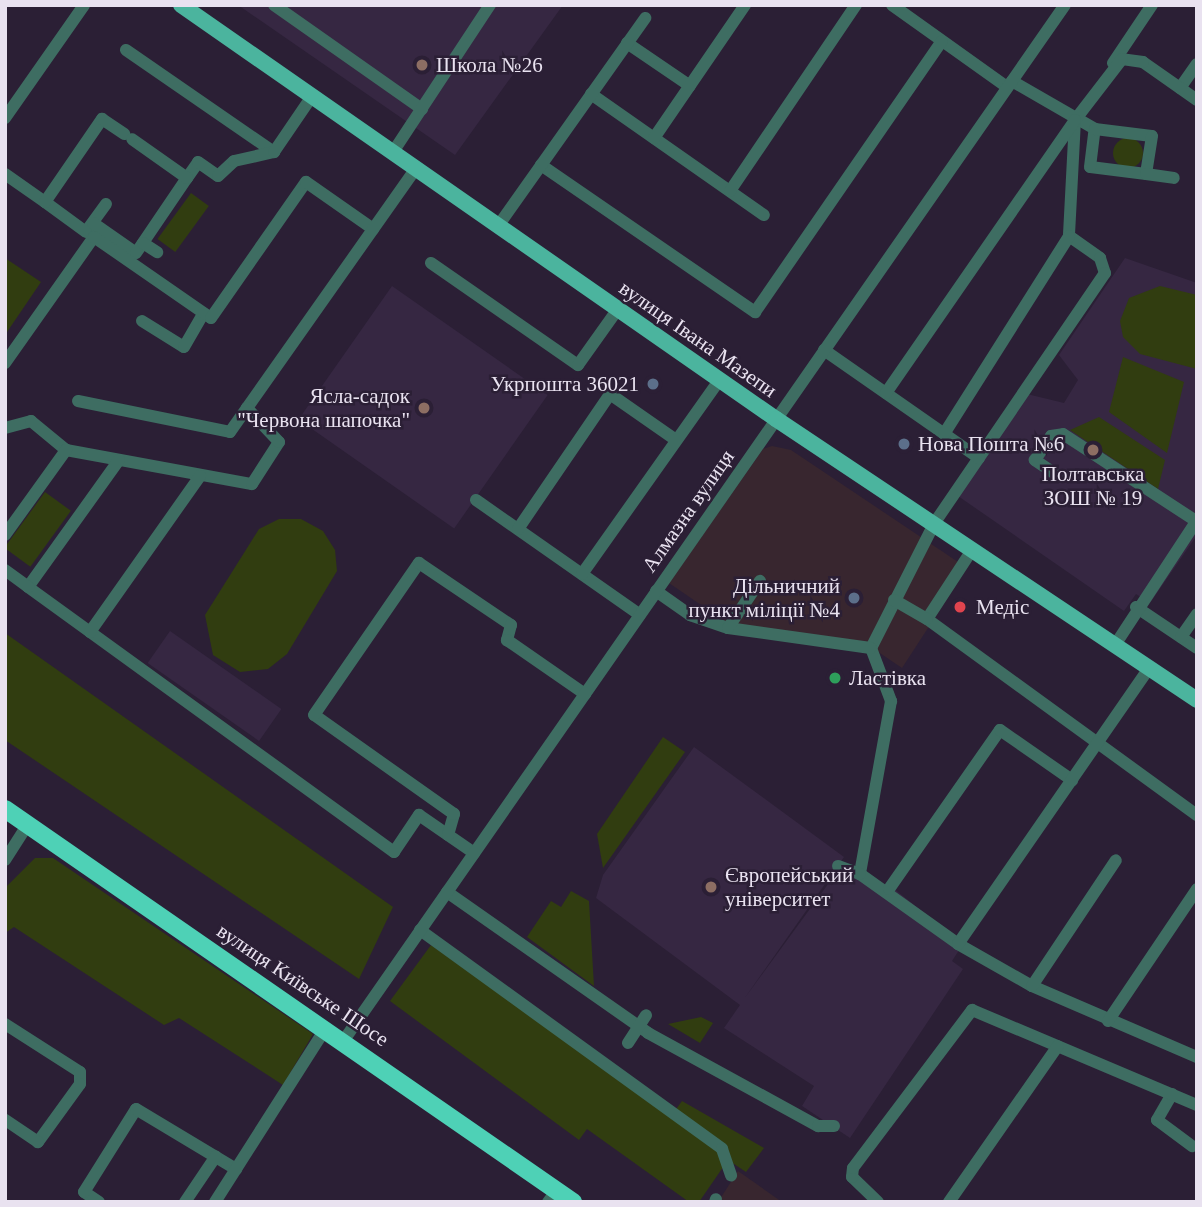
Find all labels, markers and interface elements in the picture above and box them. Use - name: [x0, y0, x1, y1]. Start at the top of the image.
- place label: Школа №26: [436, 52, 543, 78]
- marker: Школа №26: [414, 57, 430, 73]
- street label: вулиця Івана Мазепи: [614, 275, 782, 403]
- place label: Укрпошта 36021: [491, 371, 639, 397]
- marker: Укрпошта 36021: [645, 376, 661, 392]
- place label: Ясла-садок "Червона шапочка": [237, 383, 410, 433]
- marker: Ясла-садок "Червона шапочка": [416, 400, 432, 416]
- place label: Нова Пошта №6: [918, 431, 1064, 457]
- marker: Нова Пошта №6: [896, 436, 912, 452]
- marker: Полтавська ЗОШ № 19: [1085, 442, 1101, 458]
- street label: Алмазна вулиця: [636, 445, 740, 577]
- place label: Полтавська ЗОШ № 19: [1042, 461, 1144, 511]
- place label: Дільничний пункт міліції №4: [689, 573, 840, 623]
- marker: Дільничний пункт міліції №4: [846, 590, 862, 606]
- place label: Медіс: [976, 594, 1029, 620]
- marker: Медіс: [950, 597, 970, 617]
- place label: Ластівка: [849, 665, 926, 691]
- marker: Ластівка: [827, 670, 843, 686]
- place label: Європейський університет: [725, 862, 853, 912]
- marker: Європейський університет: [703, 879, 719, 895]
- street label: вулиця Київське Шосе: [212, 918, 394, 1052]

